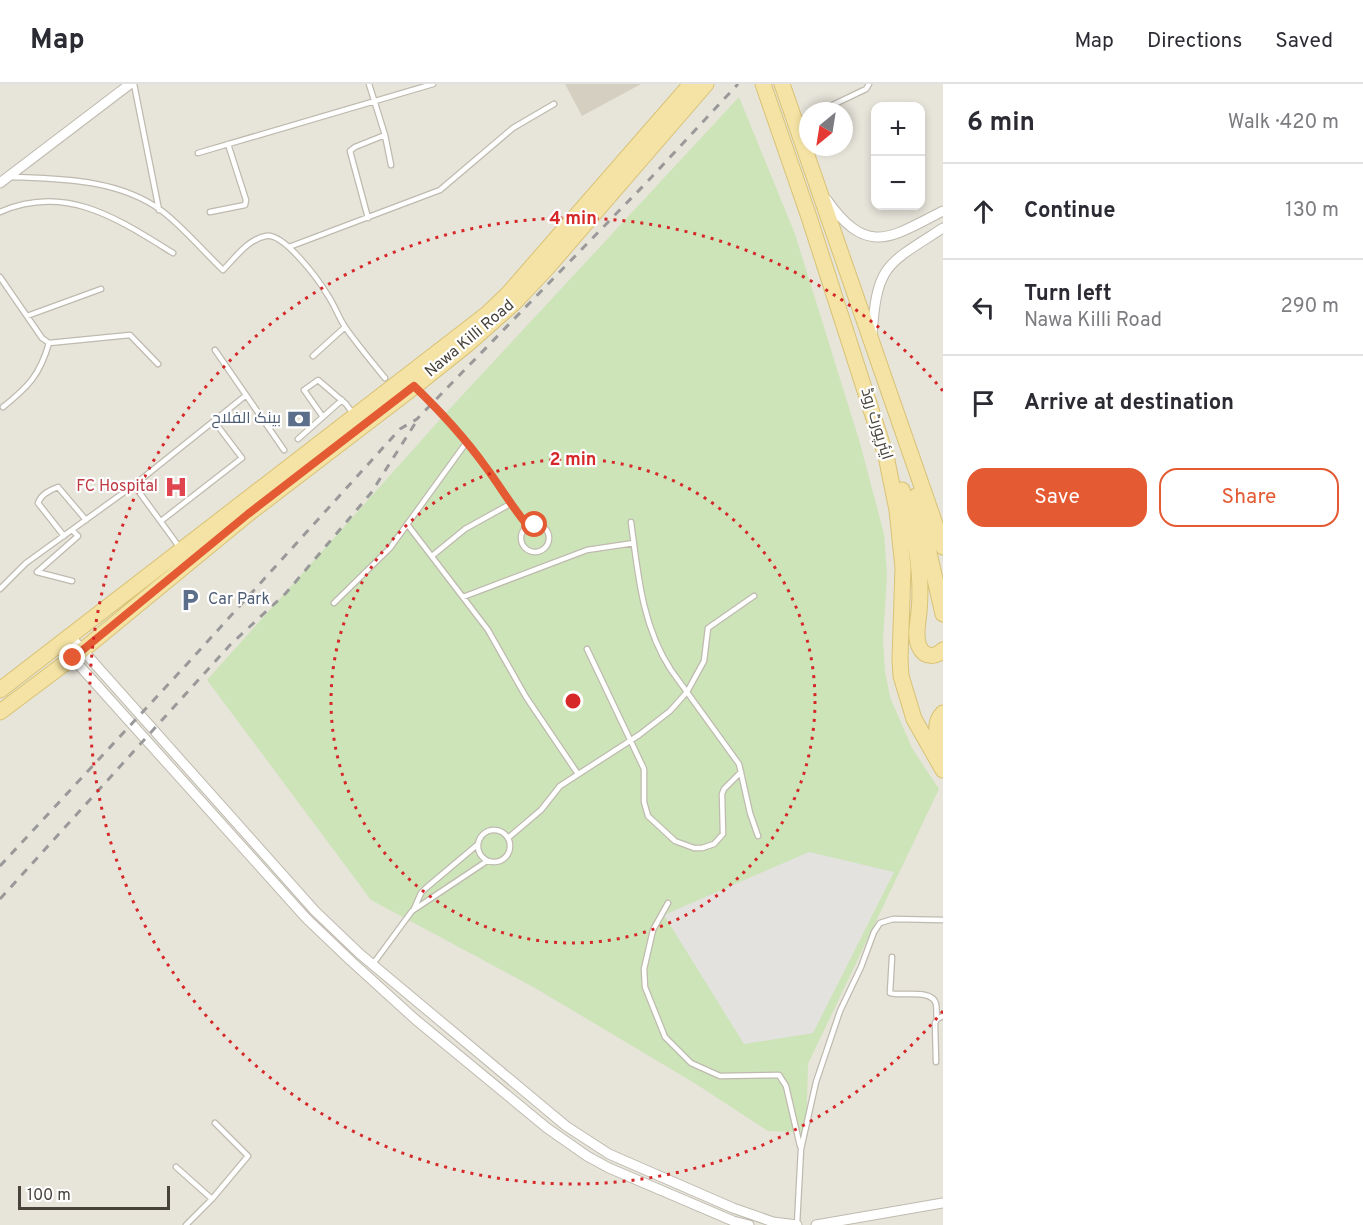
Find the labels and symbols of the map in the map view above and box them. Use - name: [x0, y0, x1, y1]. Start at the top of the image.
- north arrow: [799, 102, 853, 156]
- text: 4 min: [549, 208, 597, 231]
- street label: Nawa Killi Road: [421, 296, 519, 382]
- street label: ایئرپورٹ روڈ: [856, 386, 896, 462]
- bank icon: بینک الفلاح: [286, 406, 312, 432]
- place label: بینک الفلاح: [212, 409, 281, 429]
- text: 2 min: [549, 449, 597, 472]
- hospital icon: FC Hospital: [163, 474, 189, 500]
- place label: FC Hospital: [76, 477, 158, 497]
- route start: [521, 511, 547, 537]
- parking icon: Car Park: [177, 587, 203, 613]
- place label: Car Park: [208, 590, 270, 610]
- route end: [59, 644, 85, 670]
- centre of rings: [563, 691, 583, 711]
- scale bar: [18, 1183, 170, 1210]

